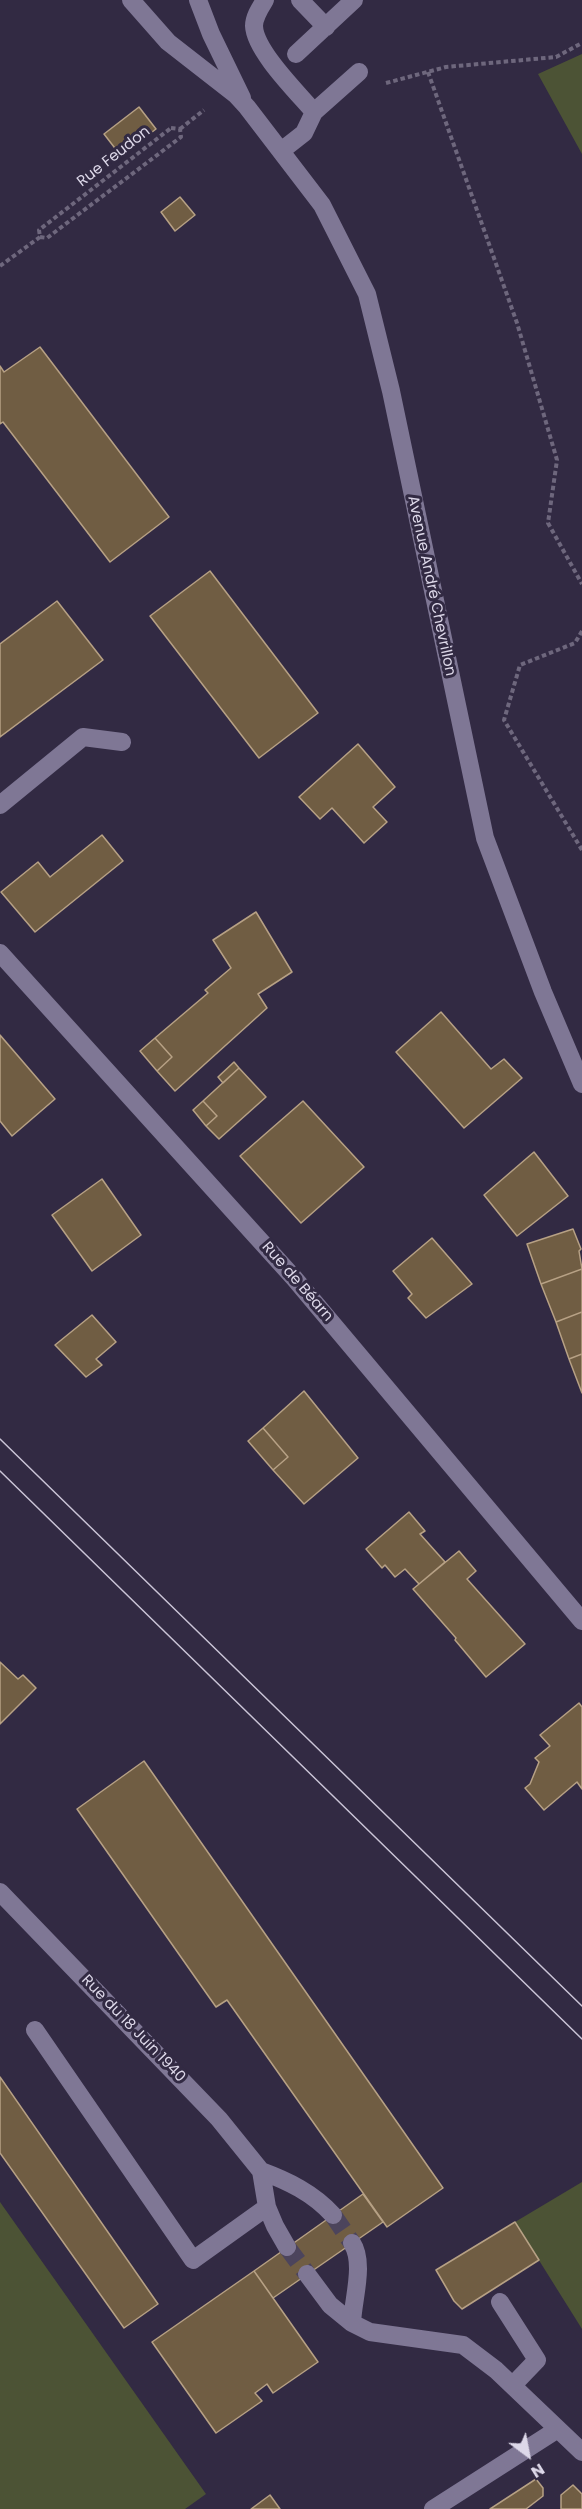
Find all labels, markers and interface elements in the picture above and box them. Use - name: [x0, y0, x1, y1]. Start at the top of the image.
- street label: Rue Feudon: [74, 123, 154, 191]
- street label: Avenue André Chevrillon: [403, 494, 459, 678]
- street label: Rue de Béarn: [258, 1239, 336, 1325]
- street label: Rue du 18 Juin 1940: [77, 1972, 189, 2086]
- north arrow: [498, 2425, 558, 2485]
- text: N: [527, 2458, 549, 2484]

